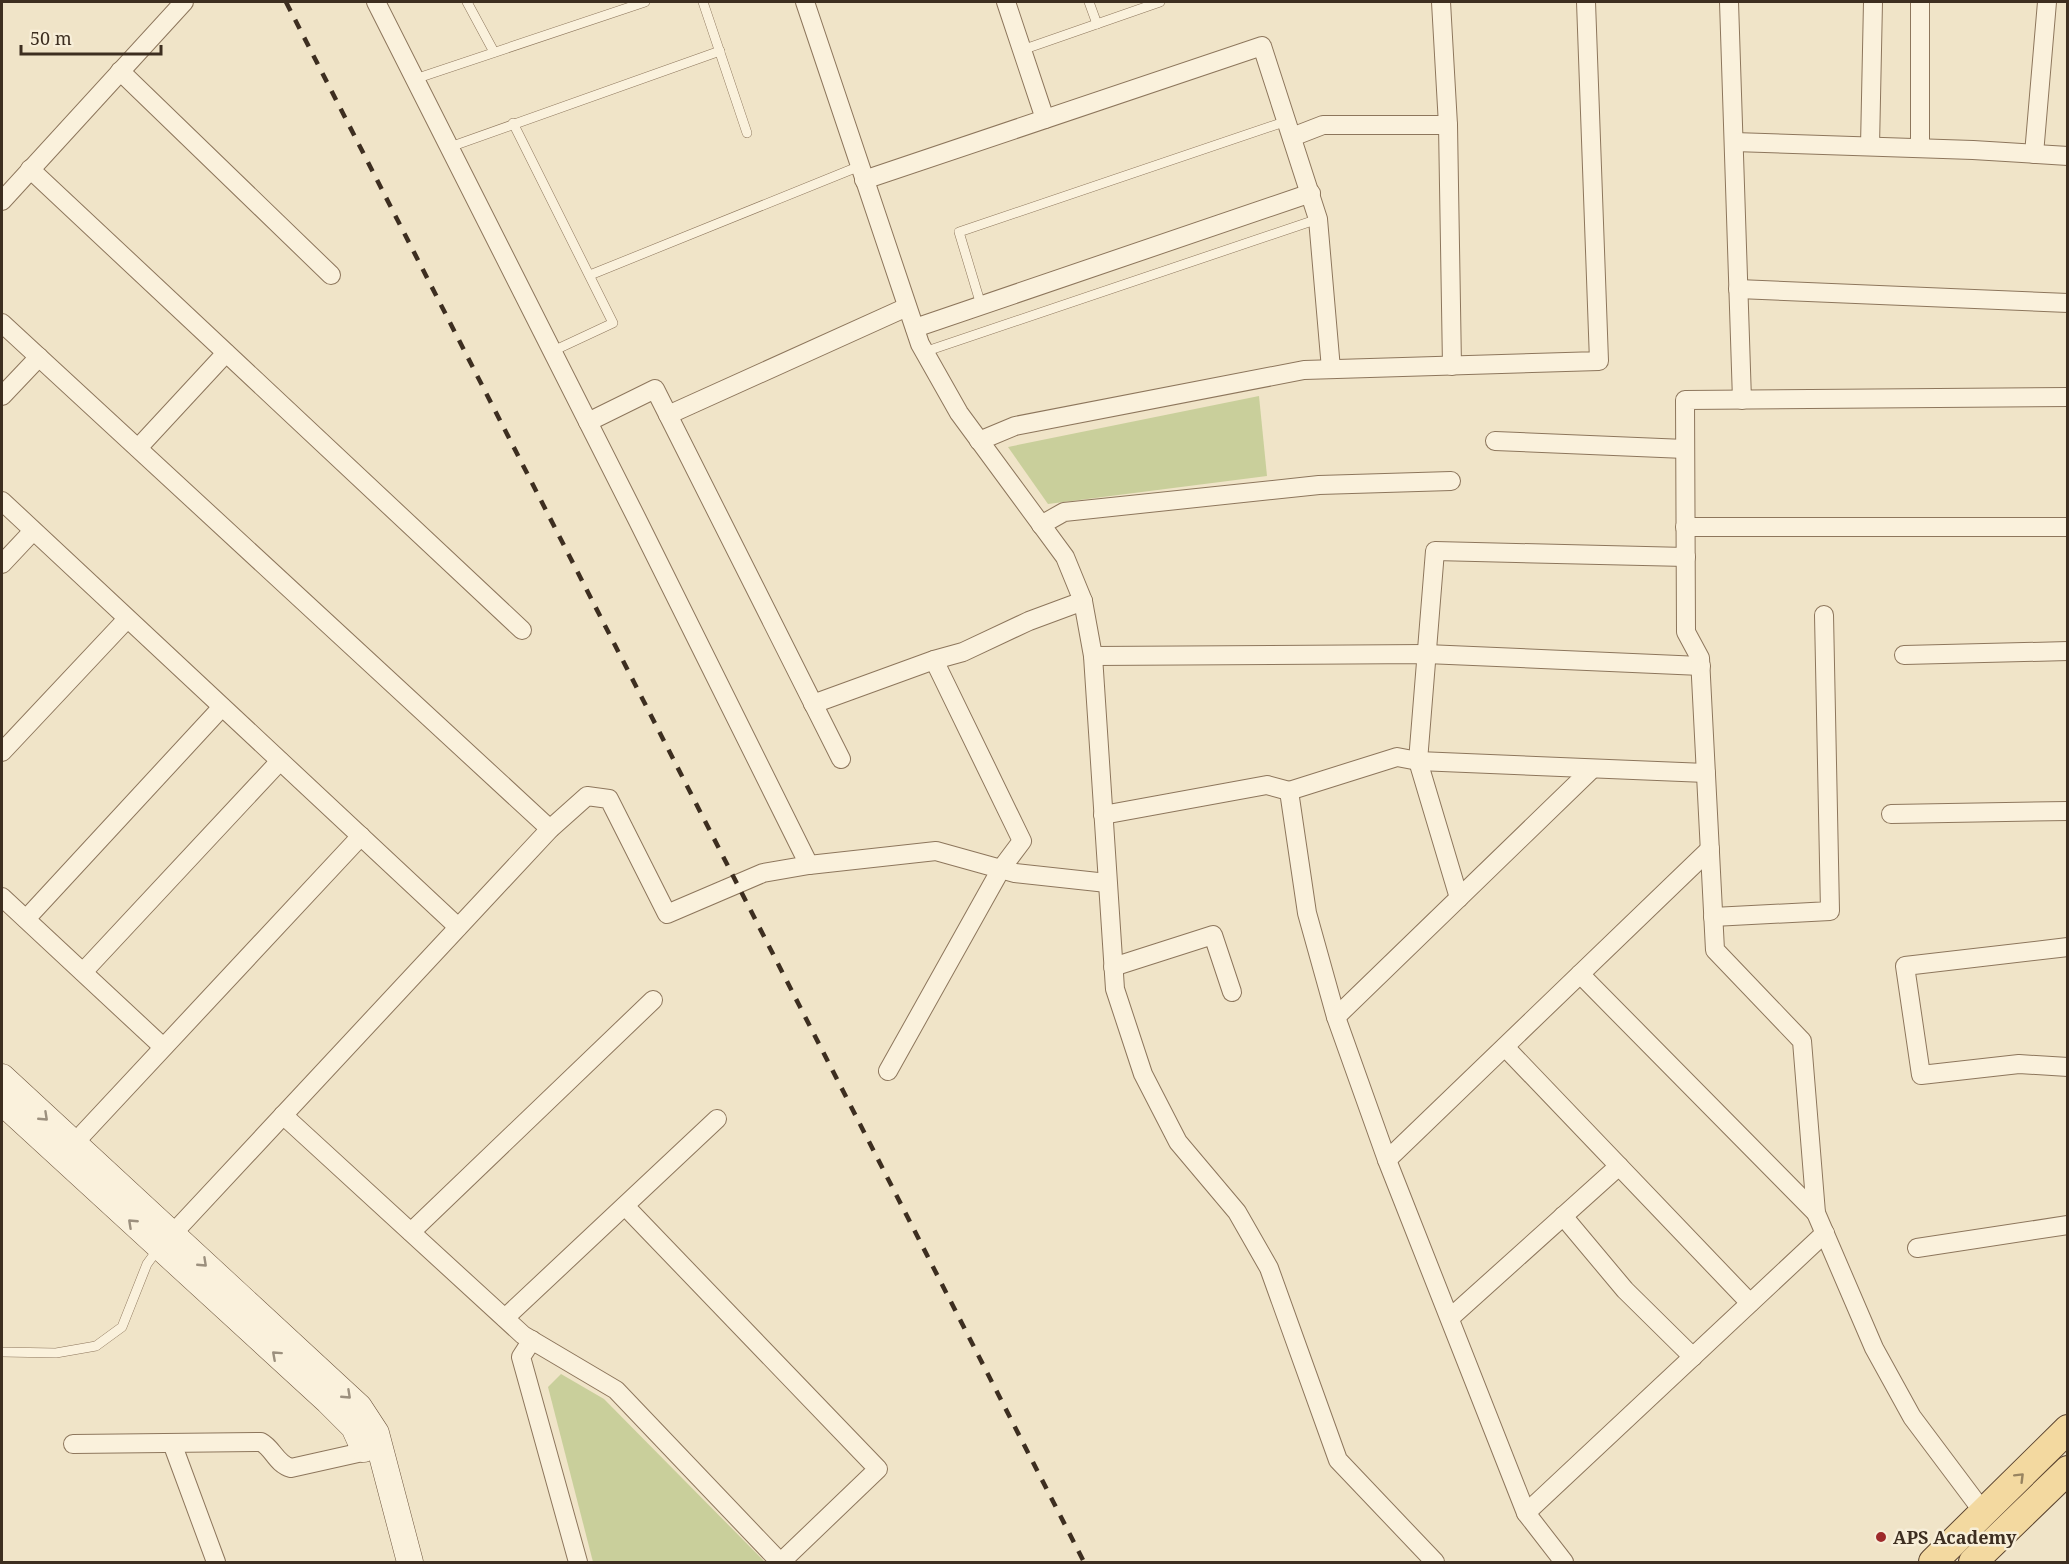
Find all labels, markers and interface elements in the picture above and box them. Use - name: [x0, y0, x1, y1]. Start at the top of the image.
- scale bar: [21, 18, 160, 56]
- text: 50 m: [30, 26, 72, 50]
- one-way arrow: [38, 1110, 48, 1121]
- one-way arrow: [128, 1219, 139, 1230]
- one-way arrow: [197, 1256, 207, 1267]
- one-way arrow: [272, 1351, 283, 1362]
- one-way arrow: [340, 1388, 351, 1399]
- one-way arrow: [2012, 1474, 2023, 1485]
- place label: APS Academy: [1893, 1525, 2017, 1549]
- marker: APS Academy: [1874, 1530, 1888, 1544]

